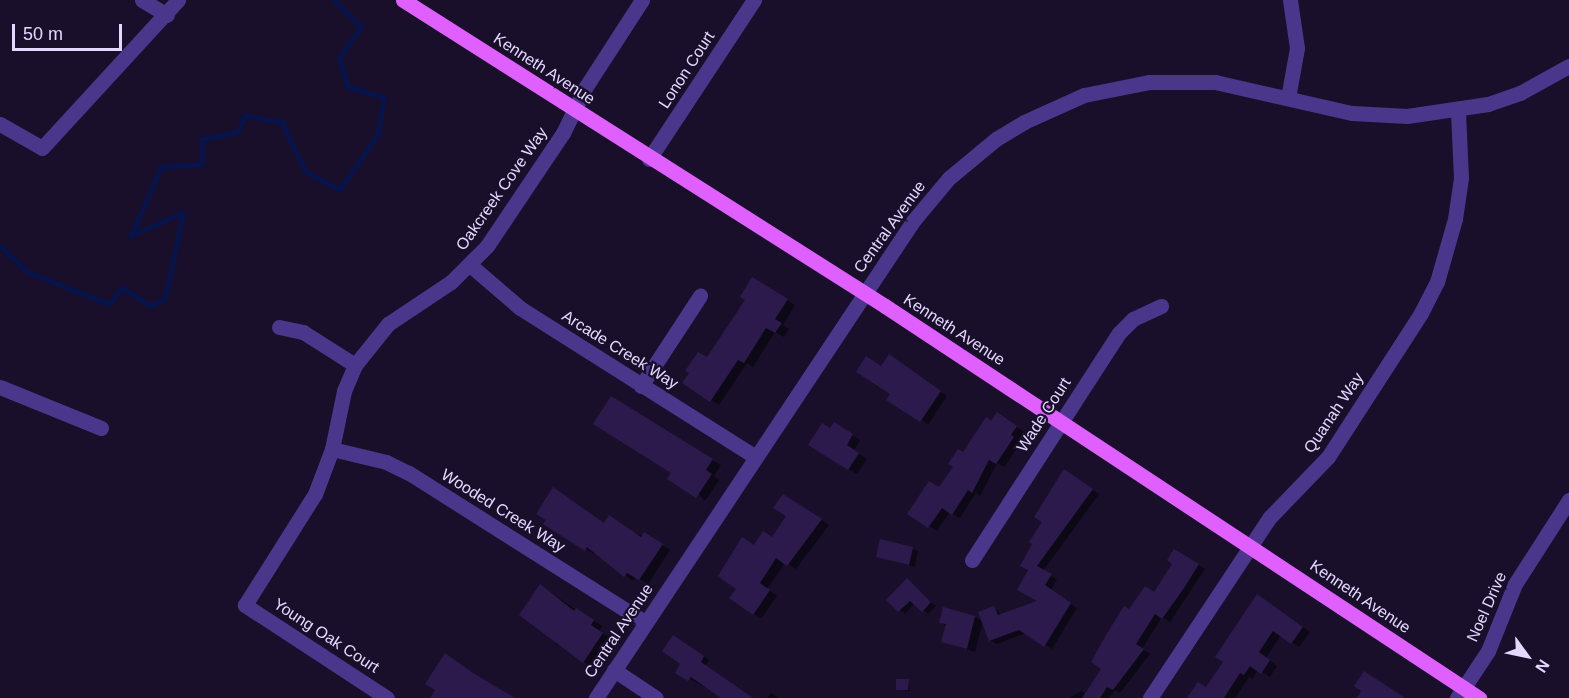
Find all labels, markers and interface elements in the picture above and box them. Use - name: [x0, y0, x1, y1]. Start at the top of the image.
- scale bar: [15, 12, 124, 50]
- text: 50 m: [23, 24, 63, 44]
- street label: Lonon Court: [655, 28, 719, 112]
- street label: Kenneth Avenue: [489, 29, 599, 109]
- street label: Oakcreek Cove Way: [452, 124, 552, 254]
- street label: Central Avenue: [850, 177, 930, 277]
- street label: Kenneth Avenue: [899, 290, 1009, 370]
- street label: Arcade Creek Way: [558, 306, 682, 394]
- street label: Quanah Way: [1300, 369, 1368, 457]
- street label: Wade Court: [1013, 374, 1075, 456]
- street label: Wooded Creek Way: [438, 465, 568, 557]
- street label: Kenneth Avenue: [1306, 556, 1414, 638]
- street label: Noel Drive: [1463, 569, 1511, 645]
- street label: Central Avenue: [580, 580, 658, 682]
- street label: Young Oak Court: [270, 595, 382, 677]
- north arrow: [1497, 626, 1557, 686]
- text: N: [1532, 657, 1553, 676]

